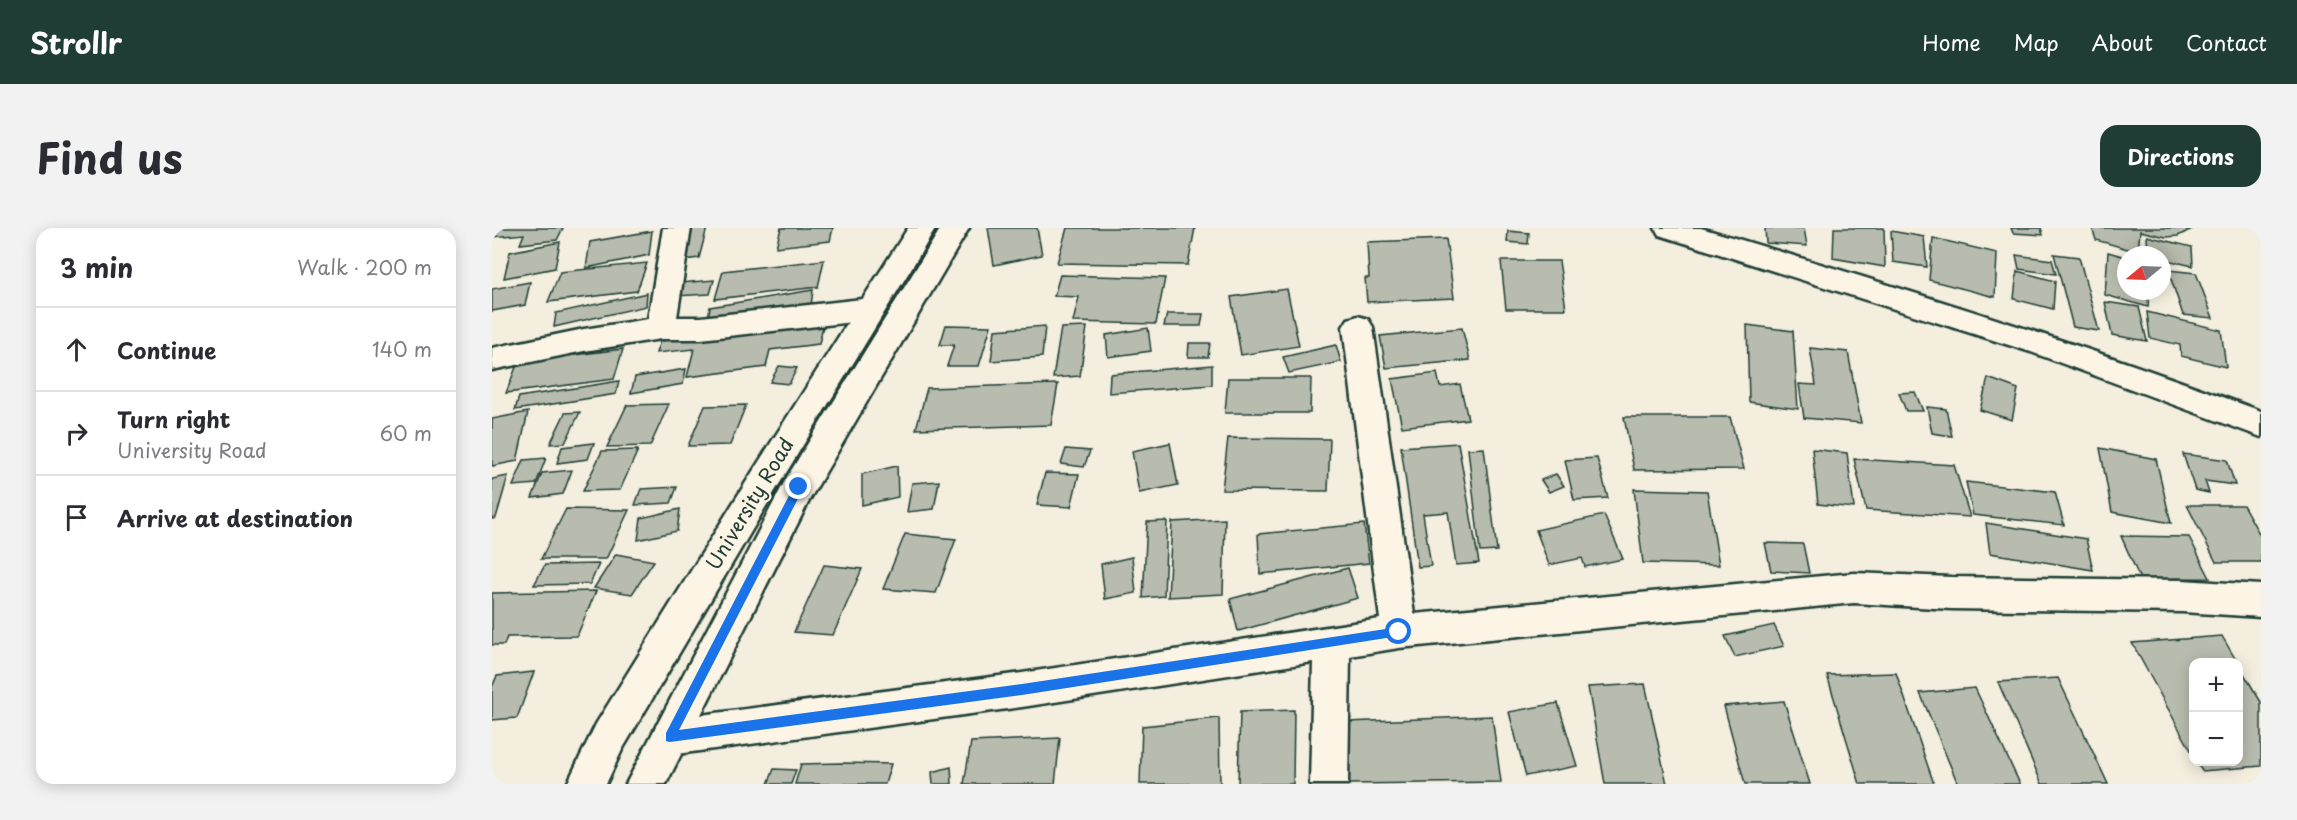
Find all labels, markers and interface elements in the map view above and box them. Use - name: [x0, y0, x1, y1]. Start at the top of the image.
- text: Strollr: [30, 21, 122, 64]
- text: Home: [1922, 26, 1981, 58]
- text: Map: [2014, 26, 2059, 58]
- text: About: [2092, 26, 2153, 58]
- text: Contact: [2186, 26, 2267, 58]
- text: Find us: [36, 125, 183, 188]
- button: Directions: [2100, 125, 2261, 187]
- north arrow: [2117, 246, 2171, 300]
- text: 3 min: [60, 248, 133, 287]
- text: Walk · 200 m: [297, 252, 432, 282]
- icon: ahead: [60, 333, 93, 366]
- text: Continue: [117, 333, 216, 366]
- text: 140 m: [372, 334, 432, 364]
- text: Turn right: [117, 402, 230, 435]
- icon: right: [60, 417, 93, 450]
- text: 60 m: [380, 418, 432, 448]
- street label: University Road: [698, 432, 801, 575]
- text: University Road: [117, 435, 267, 465]
- route end: [785, 473, 811, 499]
- icon: arrive: [60, 501, 93, 534]
- text: Arrive at destination: [117, 501, 353, 534]
- route start: [1385, 618, 1411, 644]
- map controls: [2189, 658, 2243, 766]
- button: +: [2189, 658, 2243, 712]
- button: −: [2189, 712, 2243, 766]

